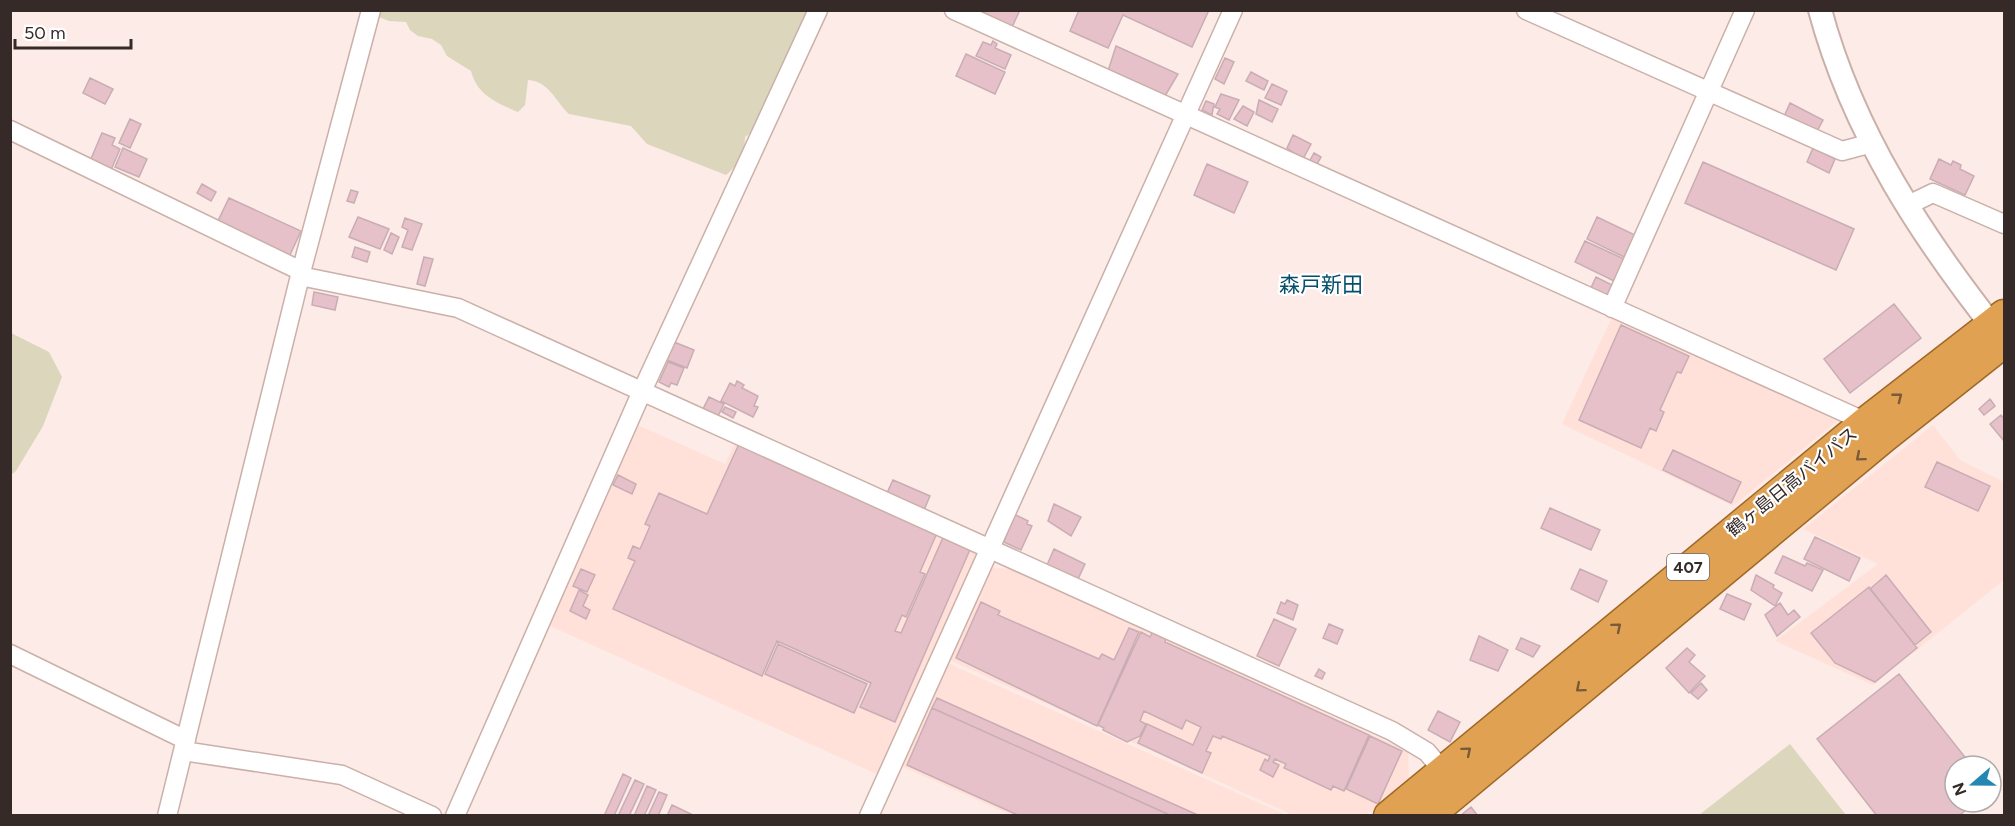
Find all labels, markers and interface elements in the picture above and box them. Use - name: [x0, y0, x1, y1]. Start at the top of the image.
- scale bar: [15, 12, 130, 50]
- text: 50 m: [24, 22, 66, 44]
- district label: 森戸新田: [1279, 272, 1363, 297]
- one-way arrow: [1891, 393, 1902, 404]
- street label: 鶴ヶ島日高バイパス: [1722, 423, 1862, 541]
- one-way arrow: [1856, 449, 1867, 460]
- road number: 407: [1667, 554, 1709, 580]
- one-way arrow: [1610, 623, 1621, 634]
- one-way arrow: [1576, 680, 1587, 691]
- one-way arrow: [1460, 748, 1471, 759]
- north arrow: [1943, 754, 2003, 814]
- text: N: [1948, 780, 1970, 798]

